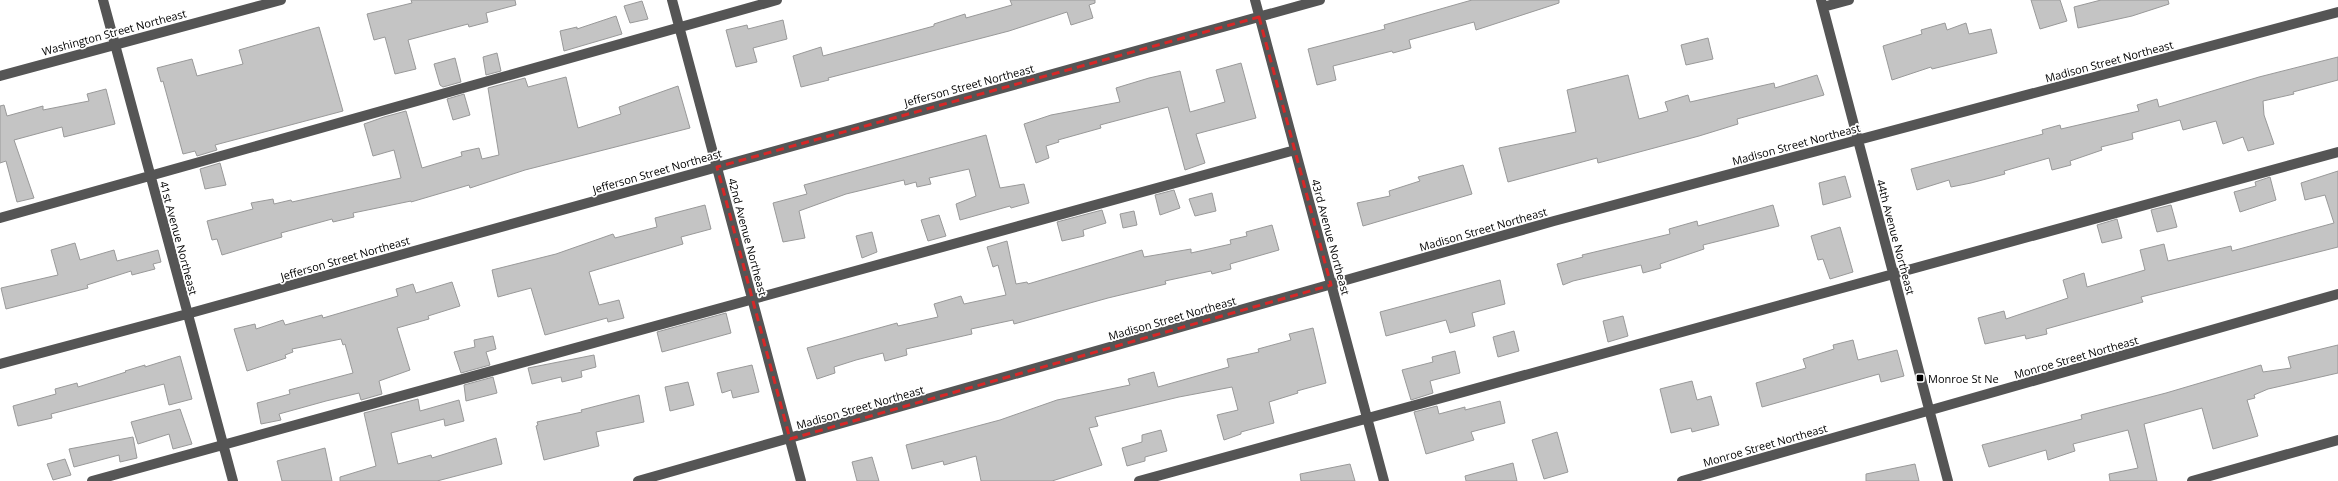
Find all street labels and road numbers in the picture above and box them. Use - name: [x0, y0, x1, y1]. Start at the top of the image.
- street label: Washington Street Northeast: [40, 5, 188, 59]
- street label: Madison Street Northeast: [2043, 37, 2175, 85]
- street label: Jefferson Street Northeast: [901, 60, 1036, 110]
- street label: Madison Street Northeast: [1730, 120, 1862, 168]
- street label: Jefferson Street Northeast: [590, 145, 723, 197]
- street label: 42nd Avenue Northeast: [725, 176, 771, 298]
- street label: 43rd Avenue Northeast: [1308, 177, 1354, 297]
- street label: 44th Avenue Northeast: [1873, 178, 1919, 296]
- street label: 41st Avenue Northeast: [157, 179, 201, 297]
- street label: Madison Street Northeast: [1417, 204, 1549, 254]
- street label: Jefferson Street Northeast: [278, 232, 411, 284]
- street label: Madison Street Northeast: [1106, 293, 1238, 343]
- street label: Monroe Street Northeast: [2012, 332, 2140, 382]
- street label: Madison Street Northeast: [794, 382, 926, 432]
- street label: Monroe Street Northeast: [1701, 420, 1829, 470]

